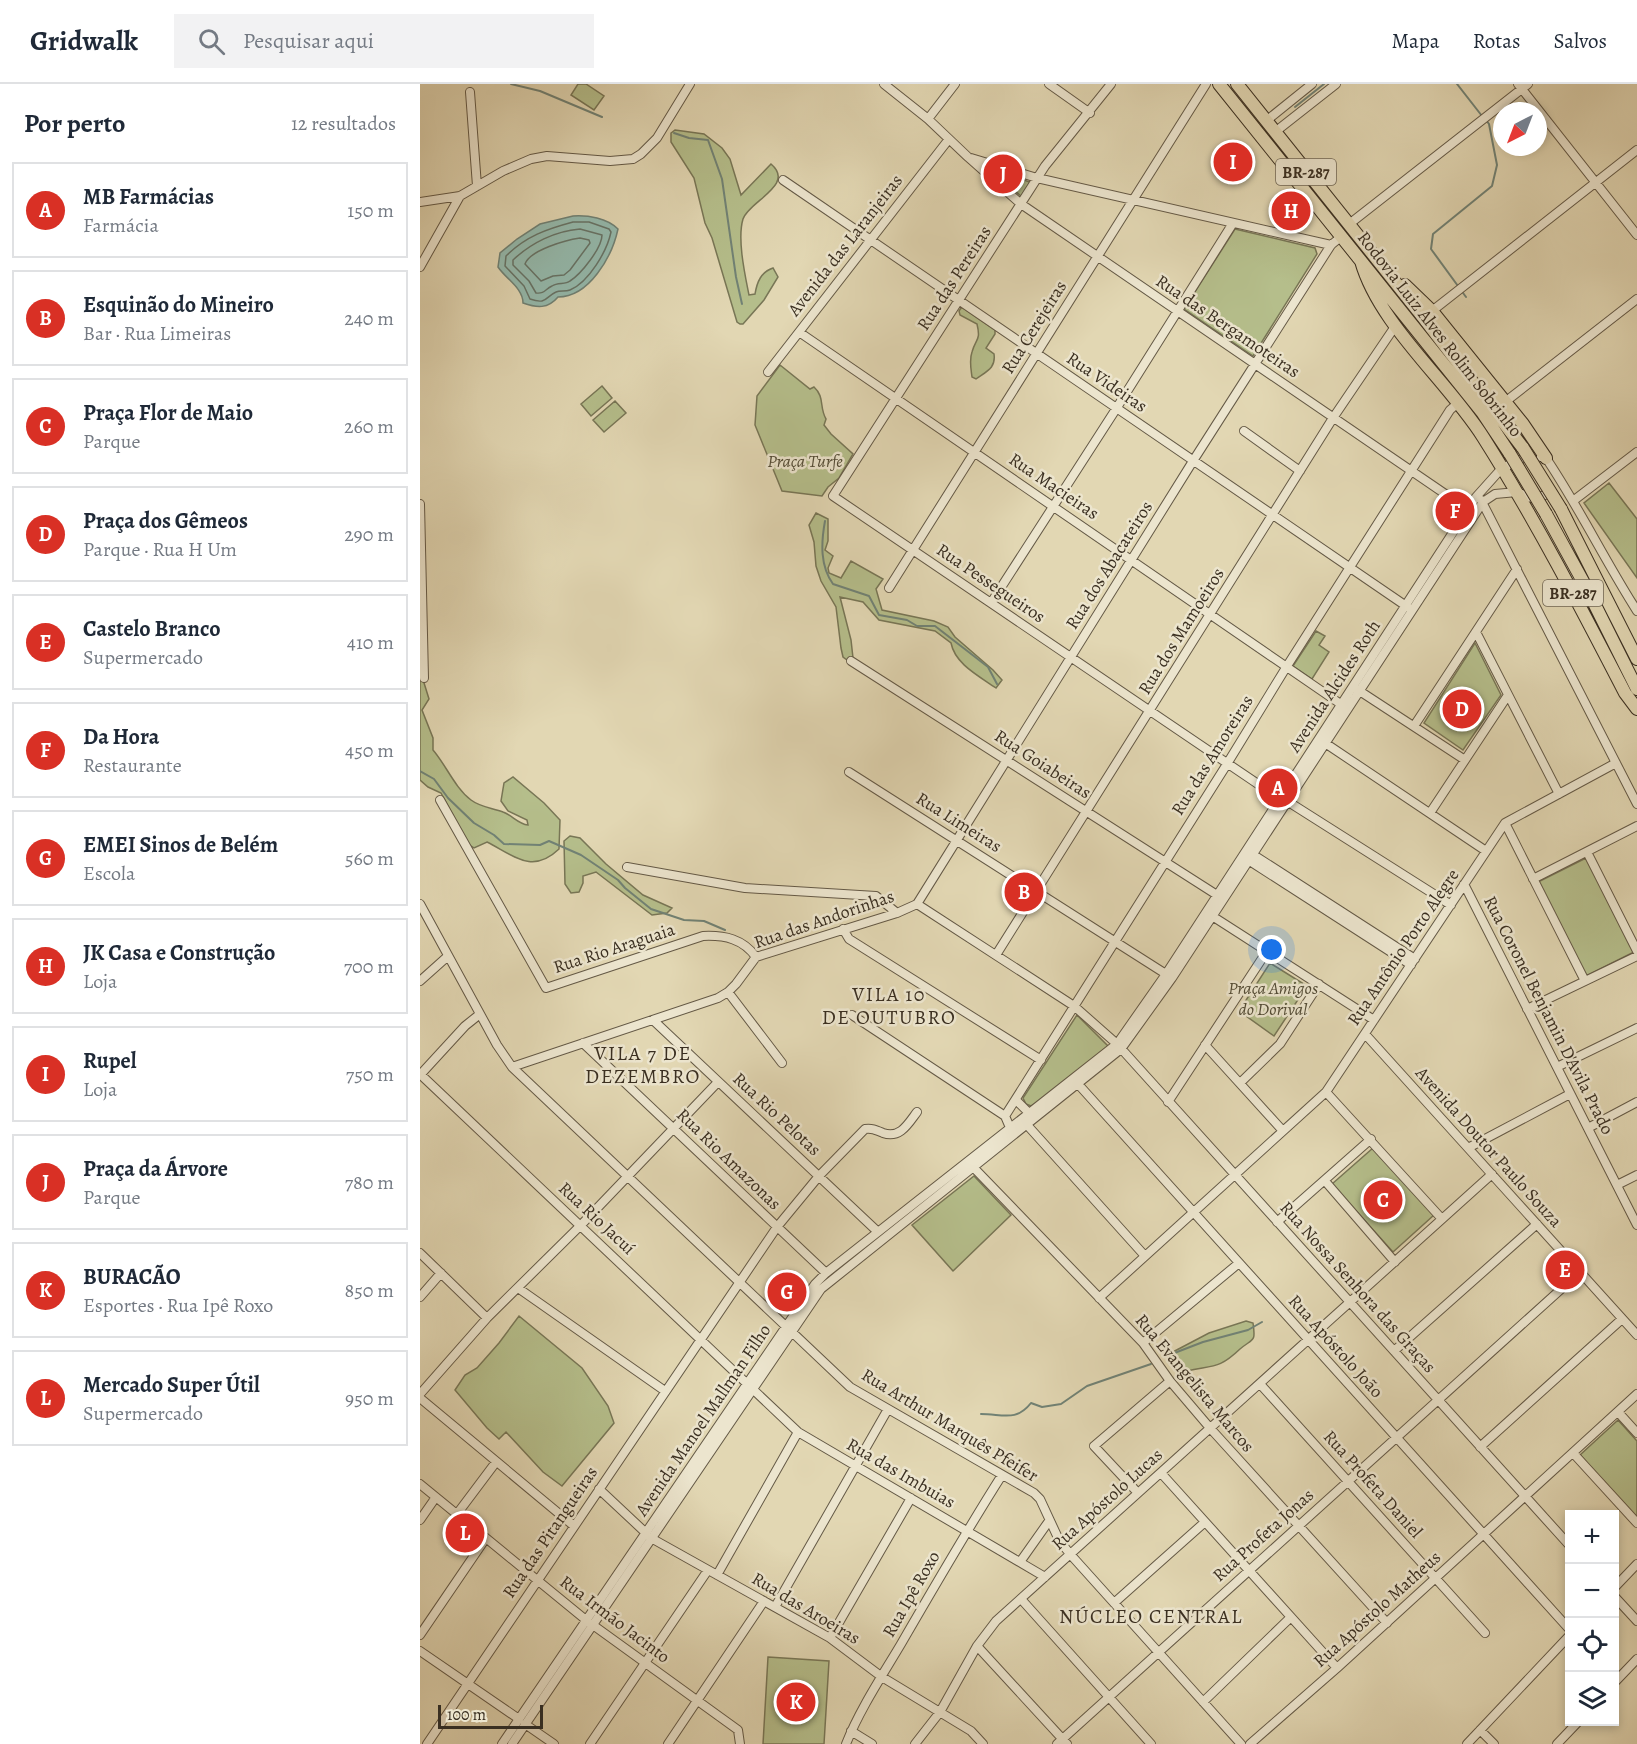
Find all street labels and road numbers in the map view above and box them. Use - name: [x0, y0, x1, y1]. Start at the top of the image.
- road number: BR-287: [1276, 159, 1336, 185]
- street label: Avenida das Laranjeiras: [781, 169, 908, 322]
- street label: Rua das Pereiras: [911, 221, 997, 335]
- street label: Rodovia Luiz Alves Rolim Sobrinho: [1352, 226, 1528, 442]
- street label: Rua das Bergamoteiras: [1151, 269, 1305, 383]
- street label: Rua Cerejeiras: [996, 276, 1072, 378]
- street label: Rua Videiras: [1062, 346, 1152, 418]
- street label: Rua Macieiras: [1004, 447, 1104, 525]
- street label: Rua dos Abacateiros: [1060, 496, 1158, 634]
- street label: Rua Pessegueiros: [932, 538, 1050, 628]
- street label: Rua dos Mamoeiros: [1132, 563, 1230, 699]
- road number: BR-287: [1543, 580, 1603, 606]
- street label: Avenida Alcides Roth: [1282, 615, 1386, 758]
- street label: Rua das Amoreiras: [1165, 690, 1259, 820]
- street label: Rua Goiabeiras: [990, 724, 1096, 804]
- street label: Rua Limeiras: [912, 786, 1006, 858]
- street label: Rua Antônio Porto Alegre: [1342, 864, 1464, 1030]
- street label: Rua das Andorinhas: [751, 884, 897, 954]
- street label: Rua Coronel Benjamin D'Avila Prado: [1478, 892, 1620, 1139]
- street label: Rua Rio Araguaia: [550, 917, 678, 979]
- street label: Avenida Doutor Paulo Souza: [1410, 1061, 1568, 1233]
- street label: Rua Rio Pelotas: [728, 1067, 826, 1161]
- street label: Rua Rio Amazonas: [671, 1103, 787, 1215]
- street label: Rua Rio Jacuí: [553, 1176, 641, 1260]
- street label: Rua Nossa Senhora das Graças: [1274, 1196, 1442, 1378]
- street label: Rua Apóstolo João: [1283, 1289, 1389, 1403]
- street label: Rua Evangelista Marcos: [1130, 1309, 1260, 1457]
- street label: Avenida Manoel Mallman Filho: [629, 1319, 776, 1522]
- street label: Rua Arthur Marquês Pfeifer: [857, 1363, 1043, 1487]
- street label: Rua Profeta Daniel: [1318, 1425, 1428, 1544]
- street label: Rua das Imbuias: [842, 1432, 960, 1514]
- street label: Rua Apóstolo Lucas: [1046, 1443, 1168, 1555]
- street label: Rua das Pitangueiras: [497, 1461, 603, 1603]
- street label: Rua Profeta Jonas: [1207, 1483, 1319, 1587]
- street label: Rua Apóstolo Matheus: [1308, 1545, 1446, 1673]
- street label: Rua Ipê Roxo: [877, 1546, 945, 1642]
- street label: Rua das Aroeiras: [747, 1566, 865, 1650]
- street label: Rua Irmão Jacinto: [555, 1570, 675, 1668]

